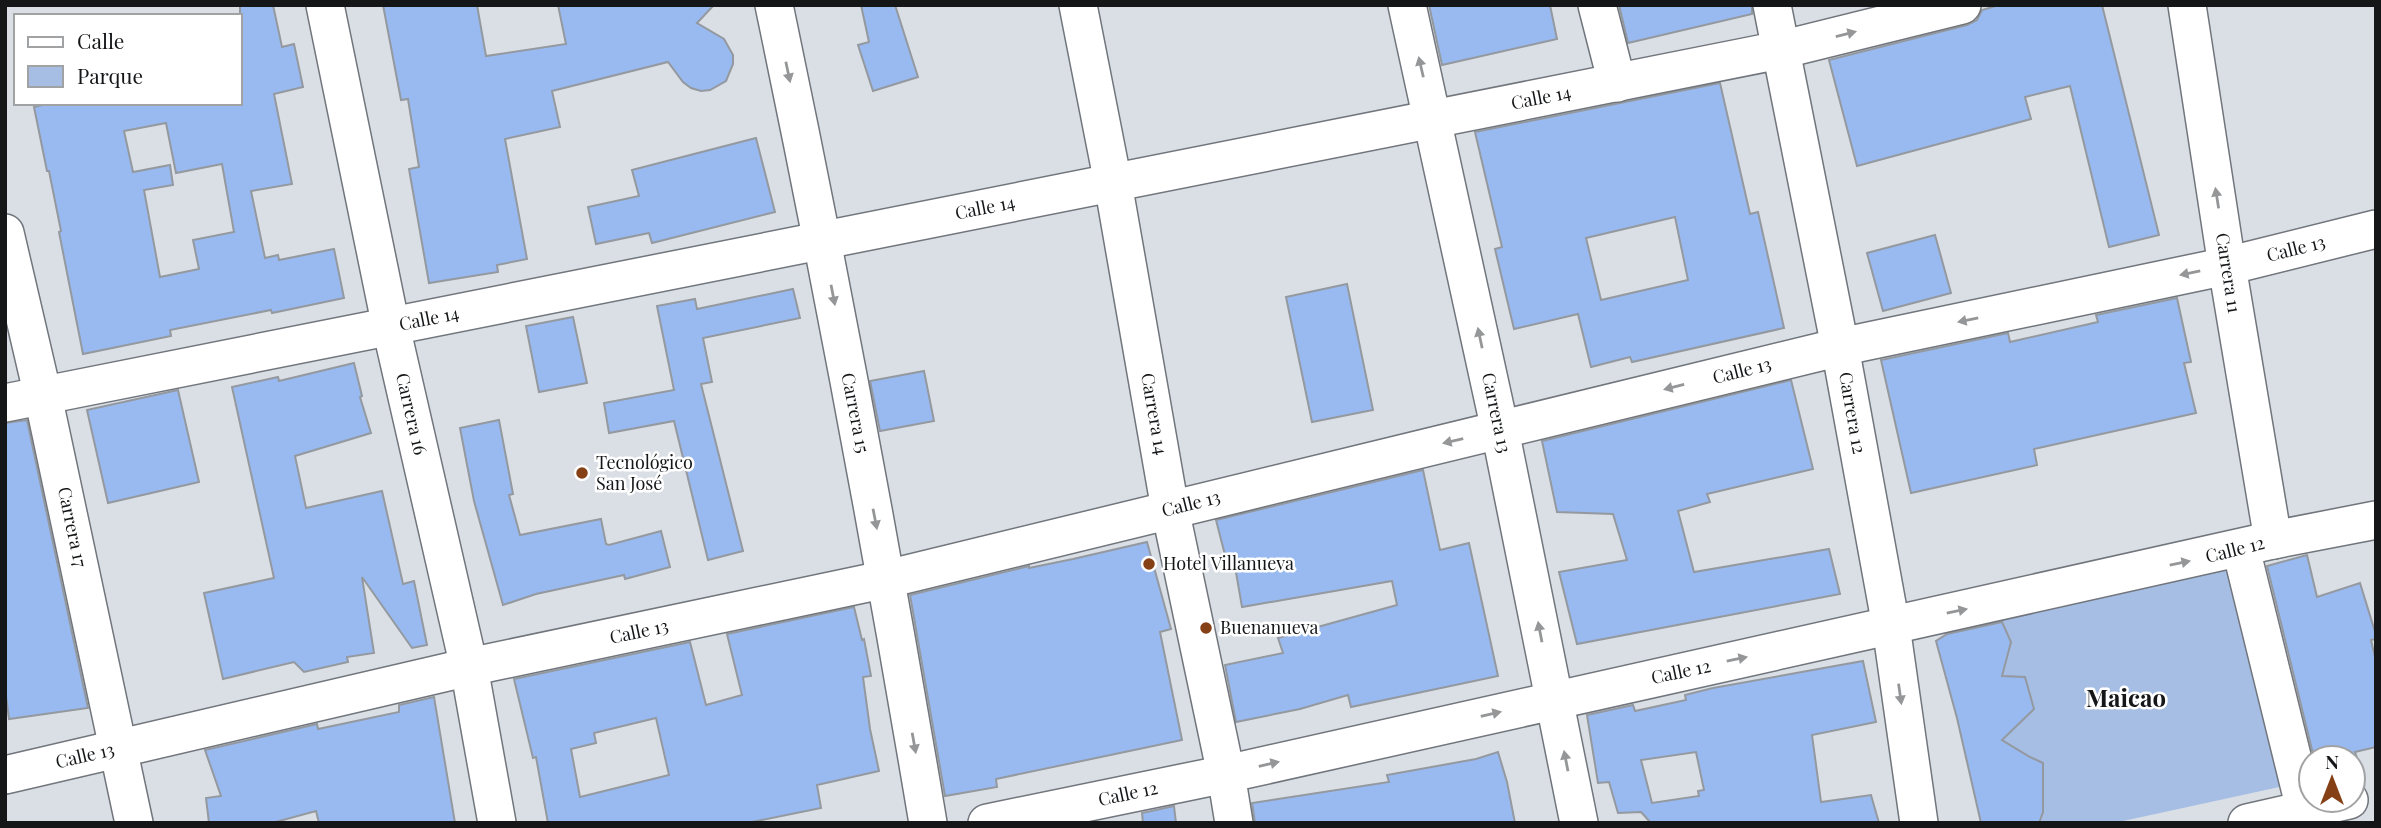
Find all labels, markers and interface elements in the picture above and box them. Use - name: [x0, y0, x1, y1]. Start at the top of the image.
- legend: [14, 14, 242, 105]
- text: Calle: [77, 26, 124, 54]
- one-way arrow: [1836, 28, 1858, 39]
- one-way arrow: [1415, 56, 1426, 78]
- text: Parque: [77, 61, 143, 89]
- one-way arrow: [783, 61, 794, 83]
- street label: Calle 14: [1509, 79, 1573, 115]
- one-way arrow: [2211, 187, 2222, 209]
- street label: Calle 14: [953, 189, 1017, 225]
- street label: Calle 13: [2264, 229, 2328, 267]
- street label: Carrera 11: [2211, 231, 2247, 315]
- one-way arrow: [2179, 268, 2201, 279]
- one-way arrow: [828, 284, 839, 306]
- street label: Calle 14: [397, 300, 461, 336]
- one-way arrow: [1956, 315, 1978, 326]
- one-way arrow: [1474, 327, 1485, 349]
- street label: Calle 13: [1710, 351, 1774, 389]
- street label: Carrera 16: [391, 370, 433, 457]
- street label: Carrera 13: [1477, 370, 1517, 455]
- street label: Carrera 12: [1834, 370, 1872, 456]
- street label: Carrera 15: [836, 371, 876, 455]
- street label: Carrera 14: [1136, 371, 1174, 457]
- one-way arrow: [1663, 382, 1685, 393]
- one-way arrow: [1442, 436, 1464, 447]
- place label: Tecnológico San José: [596, 450, 693, 495]
- marker: Tecnológico San José: [574, 465, 590, 481]
- street label: Calle 13: [1159, 484, 1223, 522]
- street label: Carrera 17: [53, 485, 93, 570]
- one-way arrow: [870, 508, 881, 530]
- street label: Calle 12: [2203, 530, 2267, 568]
- place label: Hotel Villanueva: [1163, 551, 1294, 575]
- marker: Hotel Villanueva: [1141, 556, 1157, 572]
- one-way arrow: [2169, 557, 2191, 568]
- one-way arrow: [1946, 606, 1968, 617]
- street label: Calle 13: [607, 613, 670, 649]
- place label: Buenanueva: [1220, 615, 1318, 639]
- marker: Buenanueva: [1198, 620, 1214, 636]
- one-way arrow: [1535, 621, 1546, 643]
- street label: Calle 12: [1649, 653, 1713, 689]
- one-way arrow: [1726, 654, 1748, 665]
- district label: Maicao: [2086, 681, 2166, 713]
- one-way arrow: [1895, 683, 1906, 705]
- one-way arrow: [1480, 708, 1502, 719]
- one-way arrow: [909, 732, 920, 754]
- street label: Calle 13: [53, 737, 116, 773]
- north arrow: [2297, 744, 2367, 814]
- text: N: [2325, 748, 2339, 774]
- one-way arrow: [1561, 750, 1572, 772]
- one-way arrow: [1258, 758, 1280, 769]
- street label: Calle 12: [1096, 775, 1160, 811]

